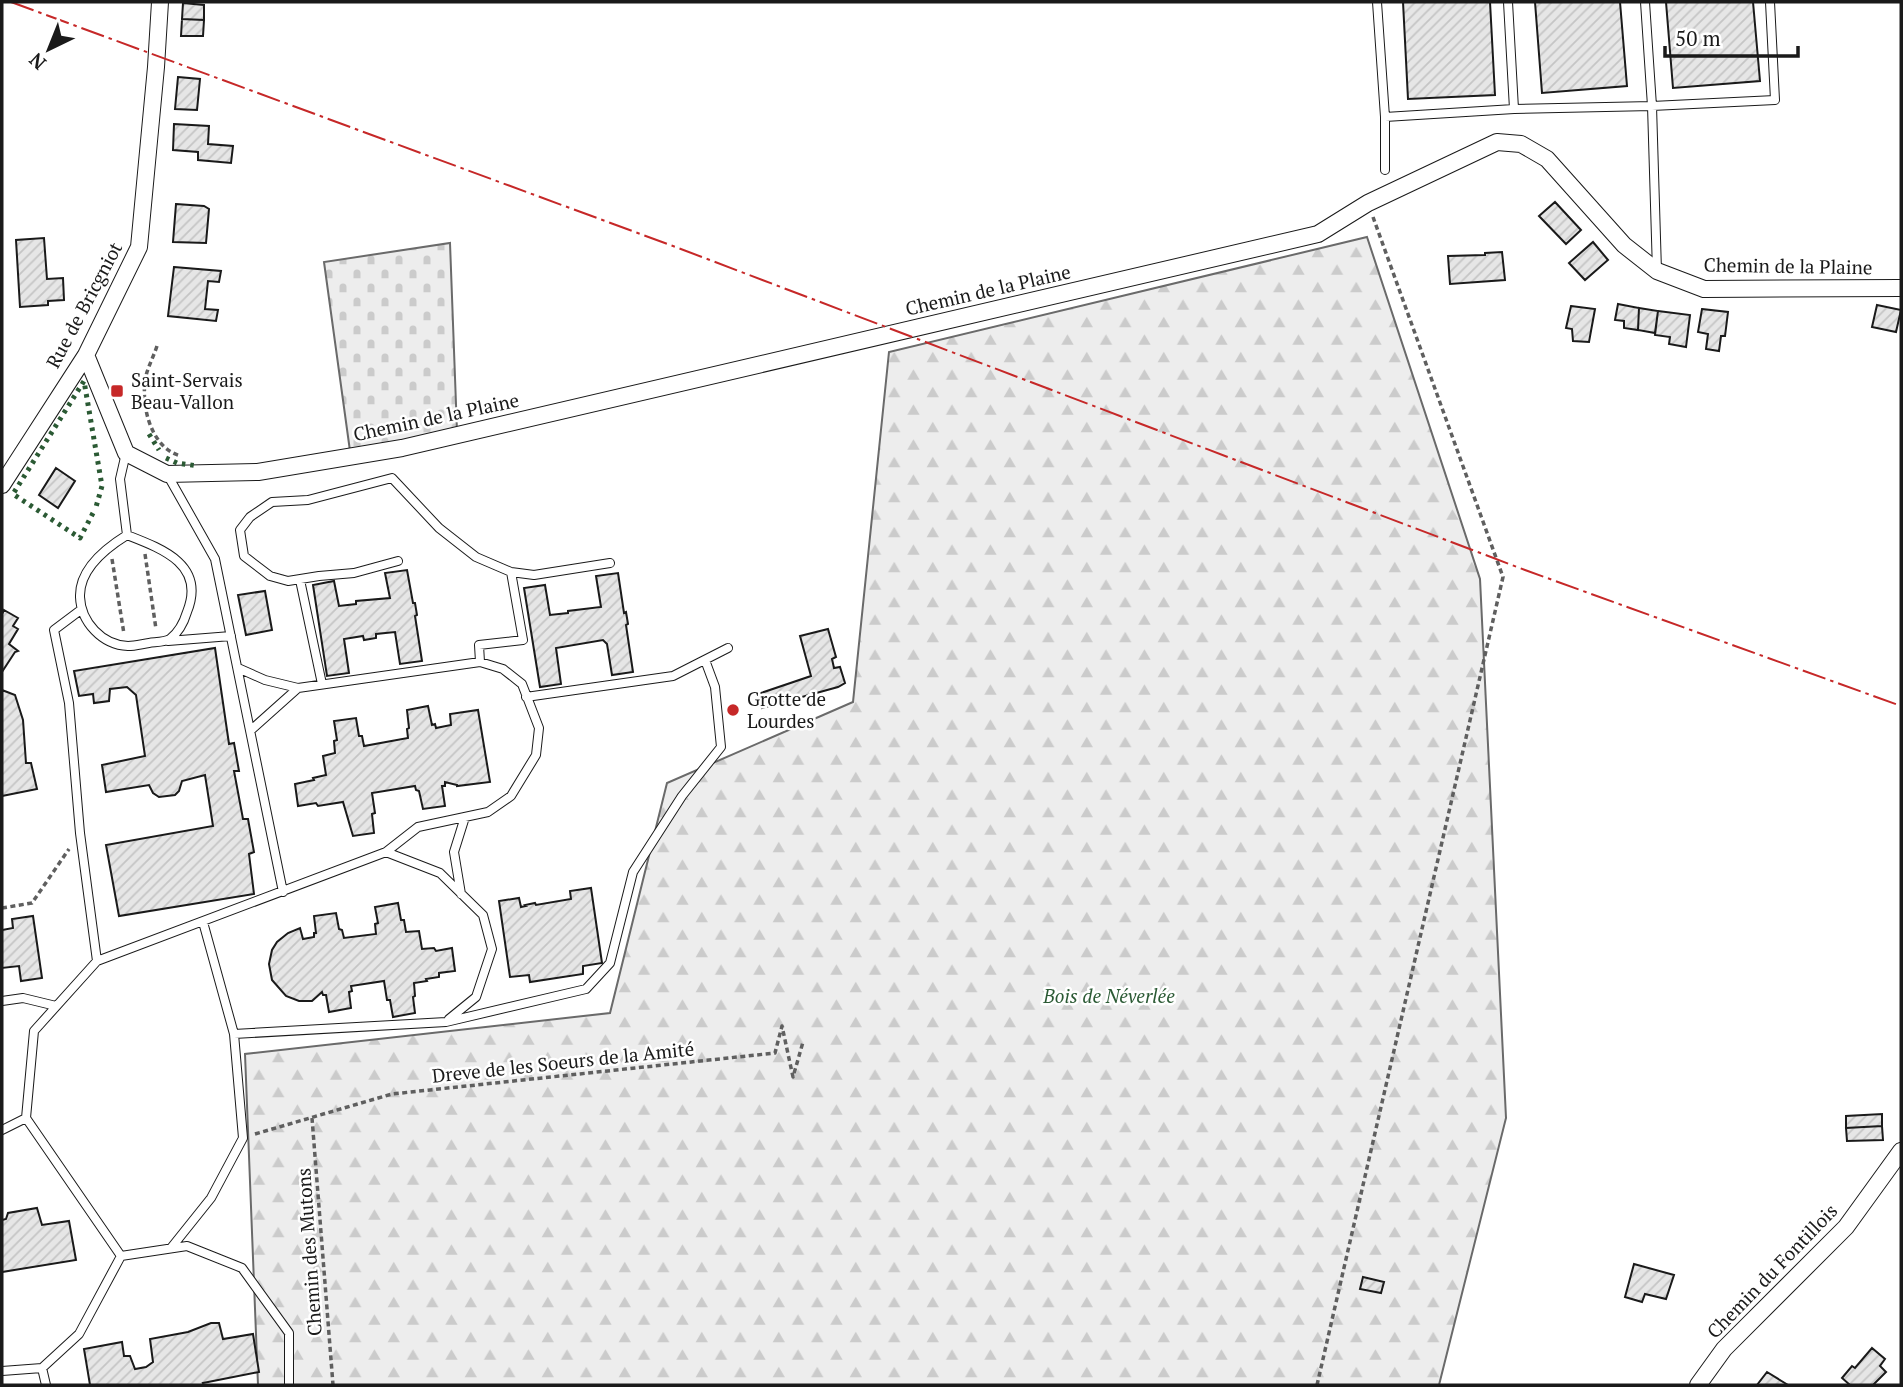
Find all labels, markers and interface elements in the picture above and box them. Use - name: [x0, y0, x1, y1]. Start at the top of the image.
- north arrow: [14, 14, 84, 84]
- scale bar: [1665, 14, 1798, 58]
- text: 50 m: [1675, 24, 1721, 52]
- text: N: [23, 47, 51, 76]
- street label: Rue de Bricgniot: [40, 237, 127, 372]
- street label: Chemin de la Plaine: [1703, 252, 1873, 279]
- street label: Chemin de la Plaine: [903, 258, 1073, 321]
- place label: Saint-Servais Beau-Vallon: [131, 367, 243, 414]
- marker: Saint-Servais Beau-Vallon: [109, 383, 125, 399]
- street label: Chemin de la Plaine: [351, 387, 521, 446]
- place label: Grotte de Lourdes: [747, 686, 826, 733]
- marker: Grotte de Lourdes: [725, 702, 741, 718]
- park label: Bois de Néverlée: [1042, 983, 1175, 1008]
- street label: Dreve de les Soeurs de la Amité: [431, 1035, 695, 1088]
- street label: Chemin des Mutons: [290, 1167, 327, 1337]
- street label: Chemin du Fontillois: [1701, 1198, 1842, 1343]

